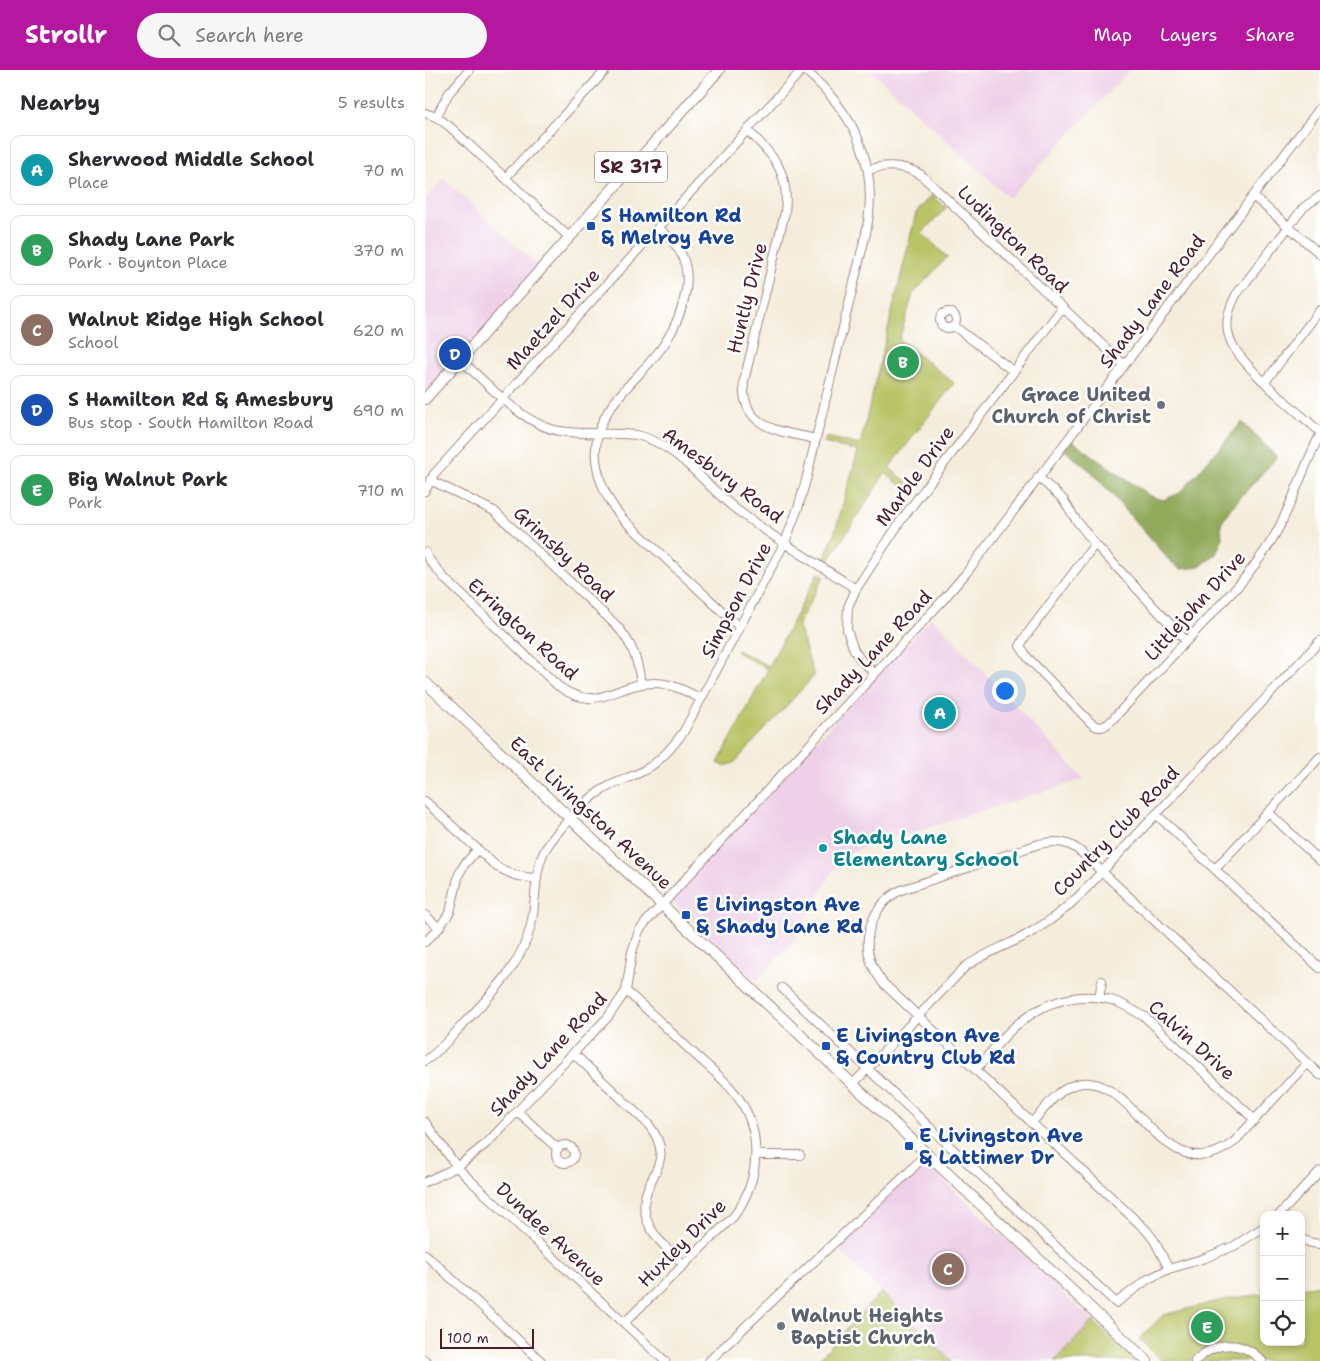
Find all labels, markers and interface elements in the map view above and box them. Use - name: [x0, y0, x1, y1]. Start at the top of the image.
- search box: [137, 13, 487, 58]
- text: Strollr: [25, 19, 107, 51]
- icon: search: [155, 21, 183, 49]
- text: Search here: [195, 23, 304, 48]
- text: Map: [1094, 23, 1132, 47]
- text: Layers: [1160, 23, 1217, 47]
- text: Share: [1245, 23, 1295, 47]
- text: Nearby: [20, 89, 100, 117]
- text: 5 results: [338, 92, 405, 113]
- text: Sherwood Middle School: [68, 147, 314, 172]
- road number: SR 317: [595, 151, 667, 182]
- text: A: [31, 160, 43, 181]
- text: 70 m: [363, 160, 404, 181]
- text: Place: [68, 172, 109, 193]
- street label: Ludington Road: [952, 179, 1074, 299]
- place label: S Hamilton Rd & Melroy Ave: [601, 203, 742, 250]
- marker: S Hamilton Rd & Melroy Ave: [585, 220, 597, 232]
- text: Shady Lane Park: [68, 227, 235, 252]
- street label: Shady Lane Road: [1093, 229, 1211, 373]
- text: B: [32, 240, 42, 261]
- text: 370 m: [353, 240, 404, 261]
- street label: Huntly Drive: [721, 240, 773, 356]
- text: Park · Boynton Place: [68, 252, 228, 273]
- street label: Maetzel Drive: [501, 263, 605, 375]
- text: Walnut Ridge High School: [68, 307, 324, 332]
- text: C: [32, 320, 42, 341]
- text: 620 m: [353, 320, 404, 341]
- text: School: [68, 332, 118, 353]
- pin: D: [439, 335, 471, 373]
- pin: B: [887, 343, 919, 381]
- place label: Grace United Church of Christ: [991, 382, 1151, 429]
- text: S Hamilton Rd & Amesbury: [68, 387, 334, 412]
- marker: Grace United Church of Christ: [1155, 399, 1167, 411]
- text: D: [31, 400, 43, 421]
- text: 690 m: [353, 400, 404, 421]
- text: Bus stop · South Hamilton Road: [68, 412, 313, 433]
- street label: Amesbury Road: [658, 421, 788, 529]
- street label: Marble Drive: [870, 421, 960, 531]
- text: Big Walnut Park: [68, 467, 228, 492]
- text: E: [32, 480, 42, 501]
- text: 710 m: [357, 480, 404, 501]
- text: Park: [68, 492, 102, 513]
- street label: Grimsby Road: [508, 501, 620, 607]
- street label: Simpson Drive: [695, 538, 777, 662]
- street label: Littlejohn Drive: [1139, 546, 1251, 666]
- street label: Errington Road: [462, 573, 584, 685]
- street label: Shady Lane Road: [809, 584, 937, 720]
- your location: [992, 678, 1018, 704]
- pin: A: [924, 694, 956, 732]
- street label: East Livingston Avenue: [504, 731, 678, 895]
- street label: Country Club Road: [1047, 760, 1185, 902]
- place label: Shady Lane Elementary School: [833, 825, 1019, 872]
- marker: Shady Lane Elementary School: [817, 842, 829, 854]
- place label: E Livingston Ave & Shady Lane Rd: [696, 892, 863, 939]
- marker: E Livingston Ave & Shady Lane Rd: [680, 909, 692, 921]
- street label: Shady Lane Road: [484, 986, 612, 1122]
- street label: Calvin Drive: [1143, 994, 1241, 1086]
- place label: E Livingston Ave & Country Club Rd: [836, 1023, 1016, 1070]
- marker: E Livingston Ave & Country Club Rd: [820, 1040, 832, 1052]
- place label: E Livingston Ave & Lattimer Dr: [919, 1123, 1083, 1170]
- marker: E Livingston Ave & Lattimer Dr: [903, 1140, 915, 1152]
- street label: Dundee Avenue: [491, 1177, 611, 1291]
- street label: Huxley Drive: [632, 1193, 732, 1293]
- map controls: [1260, 1211, 1305, 1346]
- button: +: [1260, 1211, 1305, 1256]
- pin: C: [932, 1250, 964, 1288]
- button: −: [1260, 1256, 1305, 1301]
- button: locate: [1260, 1301, 1305, 1346]
- place label: Walnut Heights Baptist Church: [791, 1303, 943, 1350]
- pin: E: [1191, 1308, 1223, 1346]
- marker: Walnut Heights Baptist Church: [775, 1320, 787, 1332]
- scale bar: [440, 1326, 534, 1349]
- text: 100 m: [447, 1329, 489, 1347]

